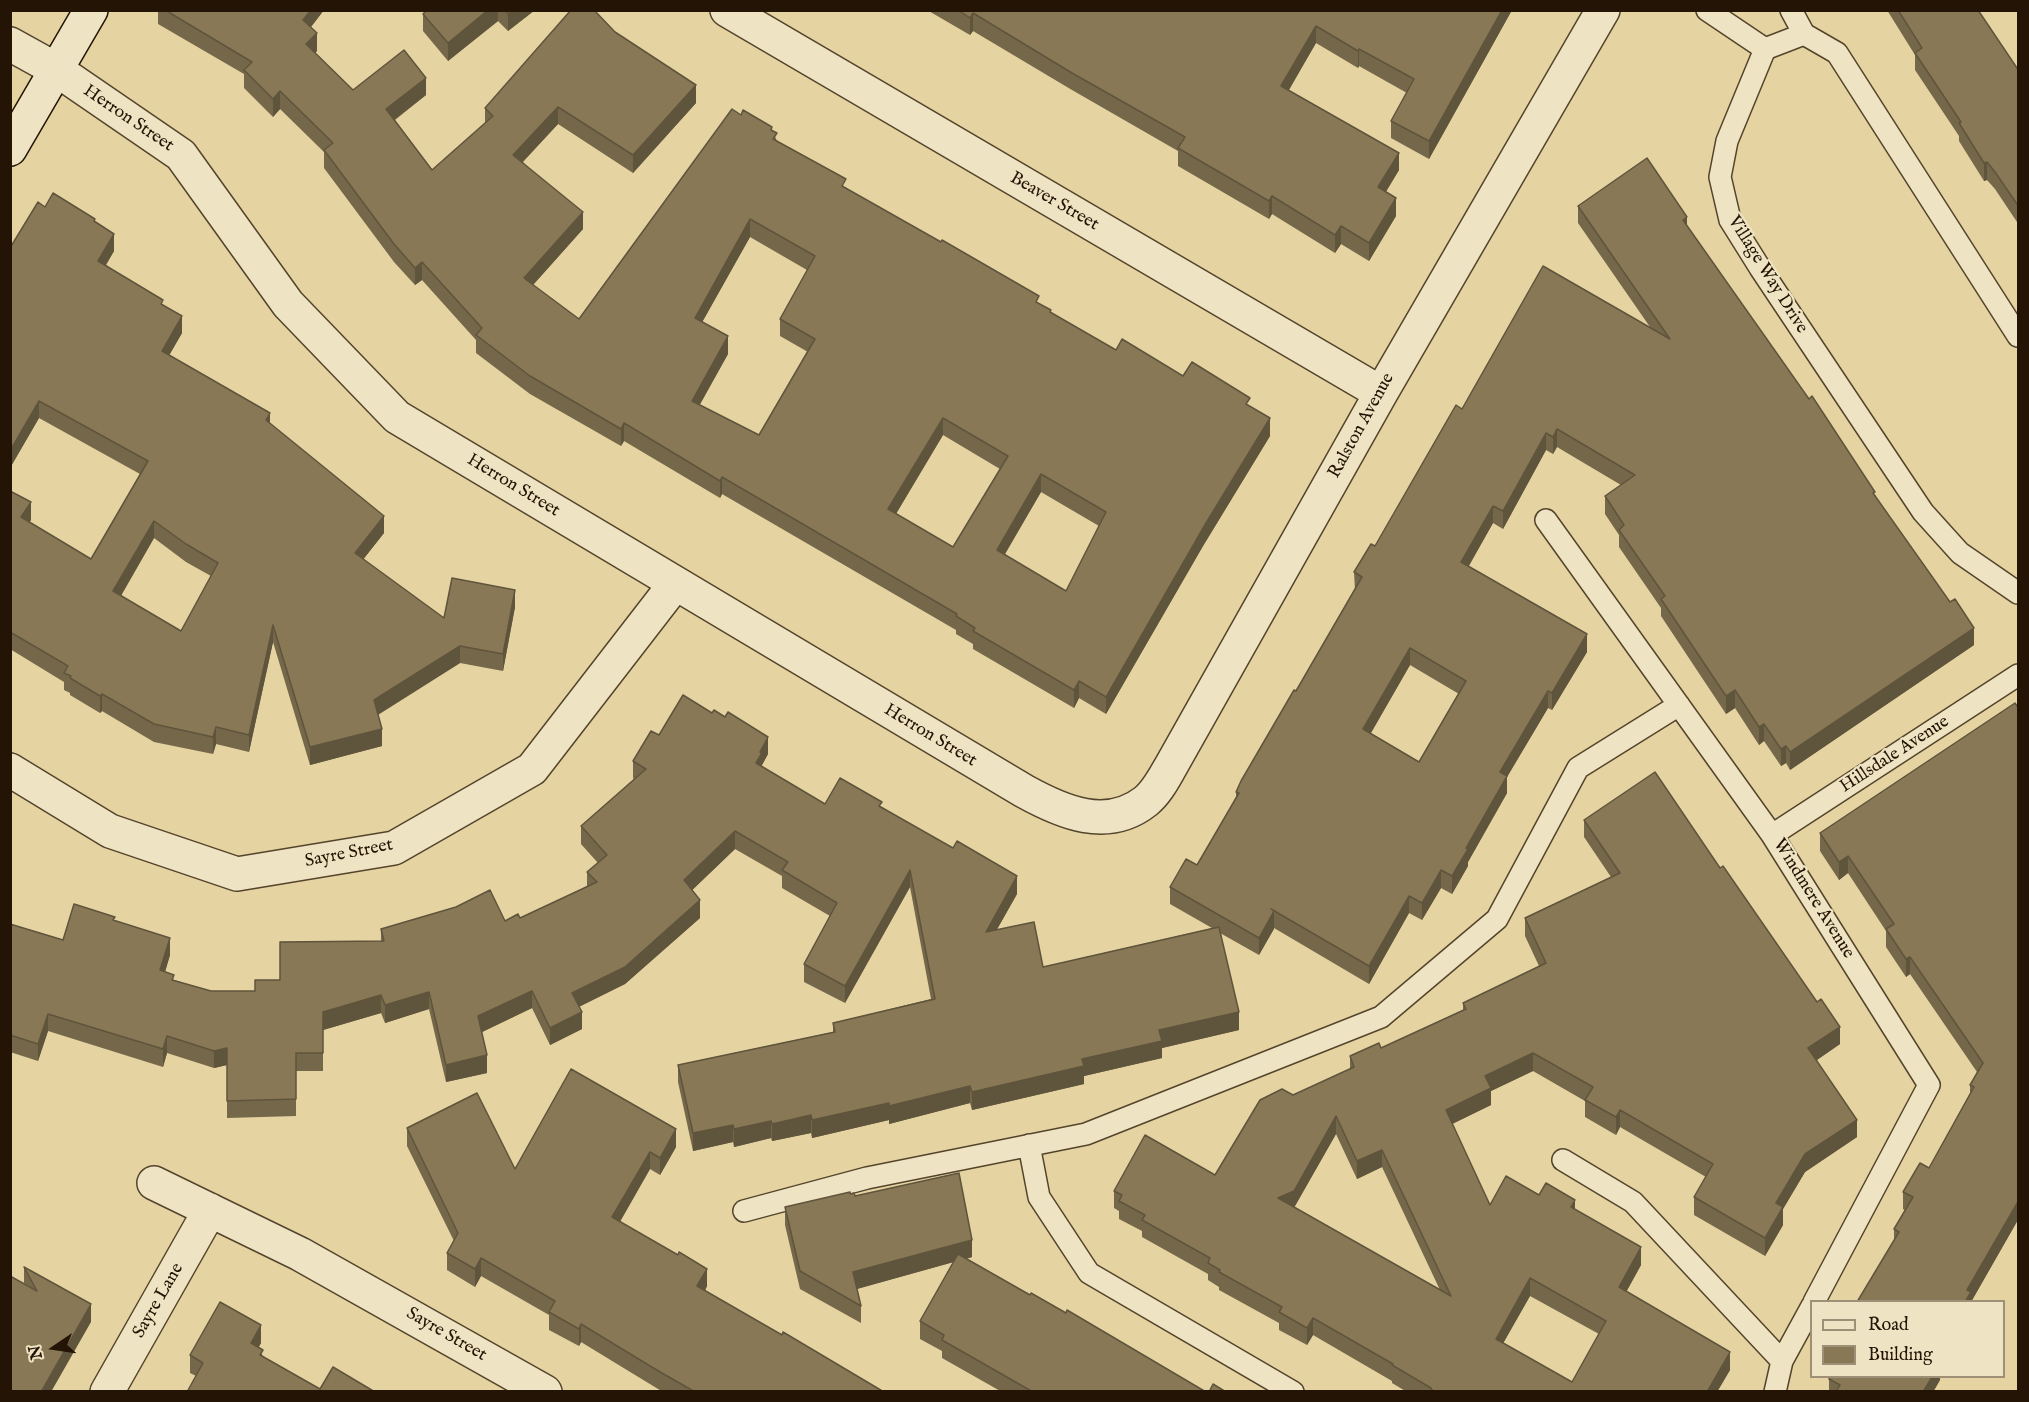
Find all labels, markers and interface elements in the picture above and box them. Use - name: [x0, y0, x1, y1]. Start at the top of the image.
- street label: Herron Street: [79, 81, 177, 157]
- street label: Beaver Street: [1006, 168, 1102, 236]
- street label: Village Way Drive: [1722, 212, 1812, 338]
- street label: Ralston Avenue: [1324, 370, 1400, 482]
- street label: Herron Street: [463, 450, 563, 522]
- street label: Herron Street: [880, 700, 980, 772]
- street label: Hillsdale Avenue: [1836, 712, 1954, 798]
- street label: Sayre Street: [303, 835, 395, 873]
- street label: Windmere Avenue: [1768, 835, 1858, 963]
- street label: Sayre Lane: [129, 1260, 189, 1342]
- legend: [1810, 1300, 2005, 1378]
- street label: Sayre Street: [402, 1303, 490, 1367]
- text: Road: [1868, 1314, 1909, 1337]
- north arrow: [24, 1318, 84, 1378]
- text: N: [25, 1343, 48, 1361]
- text: Building: [1868, 1344, 1933, 1367]

